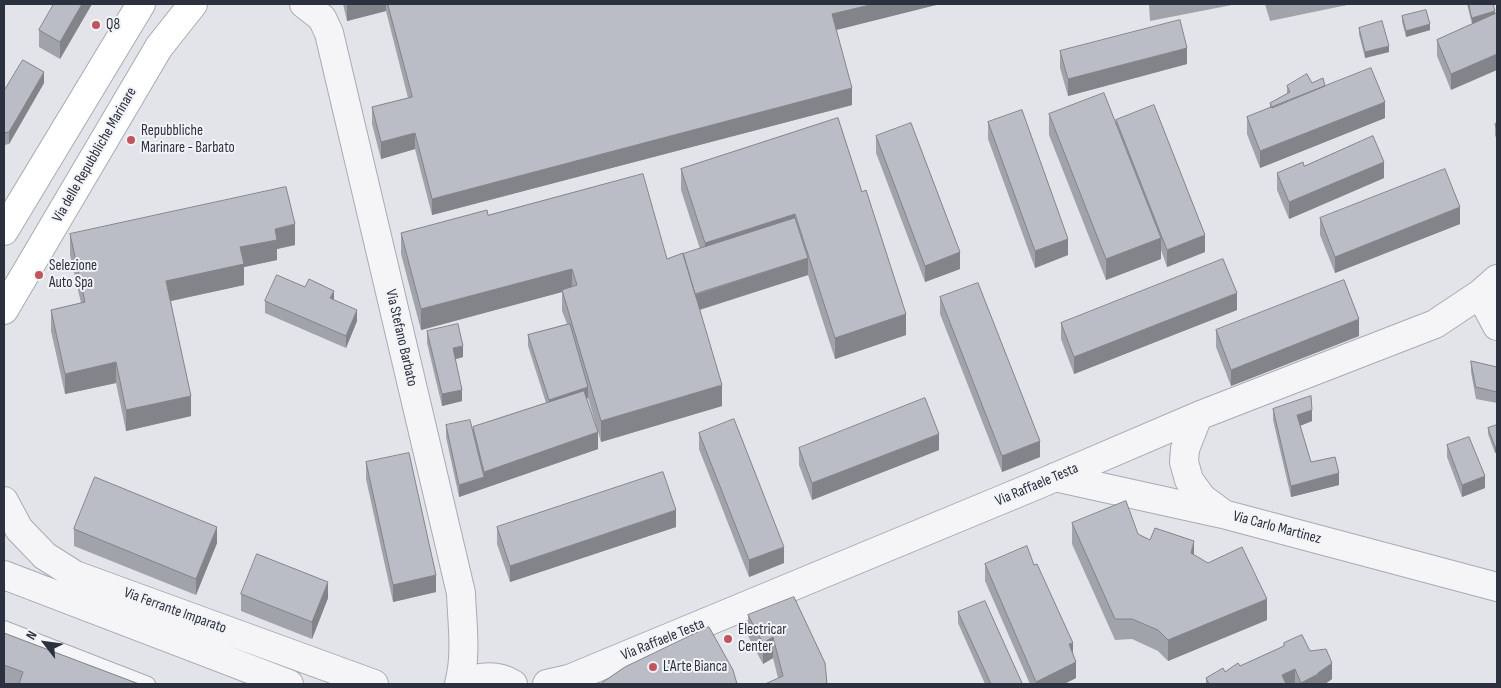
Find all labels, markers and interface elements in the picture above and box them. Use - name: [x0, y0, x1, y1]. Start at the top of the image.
- place label: Q8: [106, 16, 120, 34]
- marker: Q8: [90, 19, 102, 31]
- street label: Via delle Repubbliche Marinare: [49, 84, 141, 226]
- place label: Repubbliche Marinare - Barbato: [141, 122, 235, 157]
- marker: Repubbliche Marinare - Barbato: [125, 134, 137, 146]
- place label: Selezione Auto Spa: [49, 257, 97, 292]
- marker: Selezione Auto Spa: [33, 269, 45, 281]
- street label: Via Stefano Barbato: [381, 288, 421, 388]
- street label: Via Raffaele Testa: [993, 459, 1081, 511]
- street label: Via Carlo Martinez: [1231, 508, 1323, 548]
- street label: Via Ferrante Imparato: [121, 584, 229, 638]
- street label: Via Raffaele Testa: [619, 615, 707, 665]
- north arrow: [20, 618, 70, 668]
- place label: Electricar Center: [738, 621, 786, 656]
- text: N: [22, 628, 41, 643]
- marker: Electricar Center: [722, 633, 734, 645]
- place label: L'Arte Bianca: [663, 658, 727, 676]
- marker: L'Arte Bianca: [647, 661, 659, 673]

